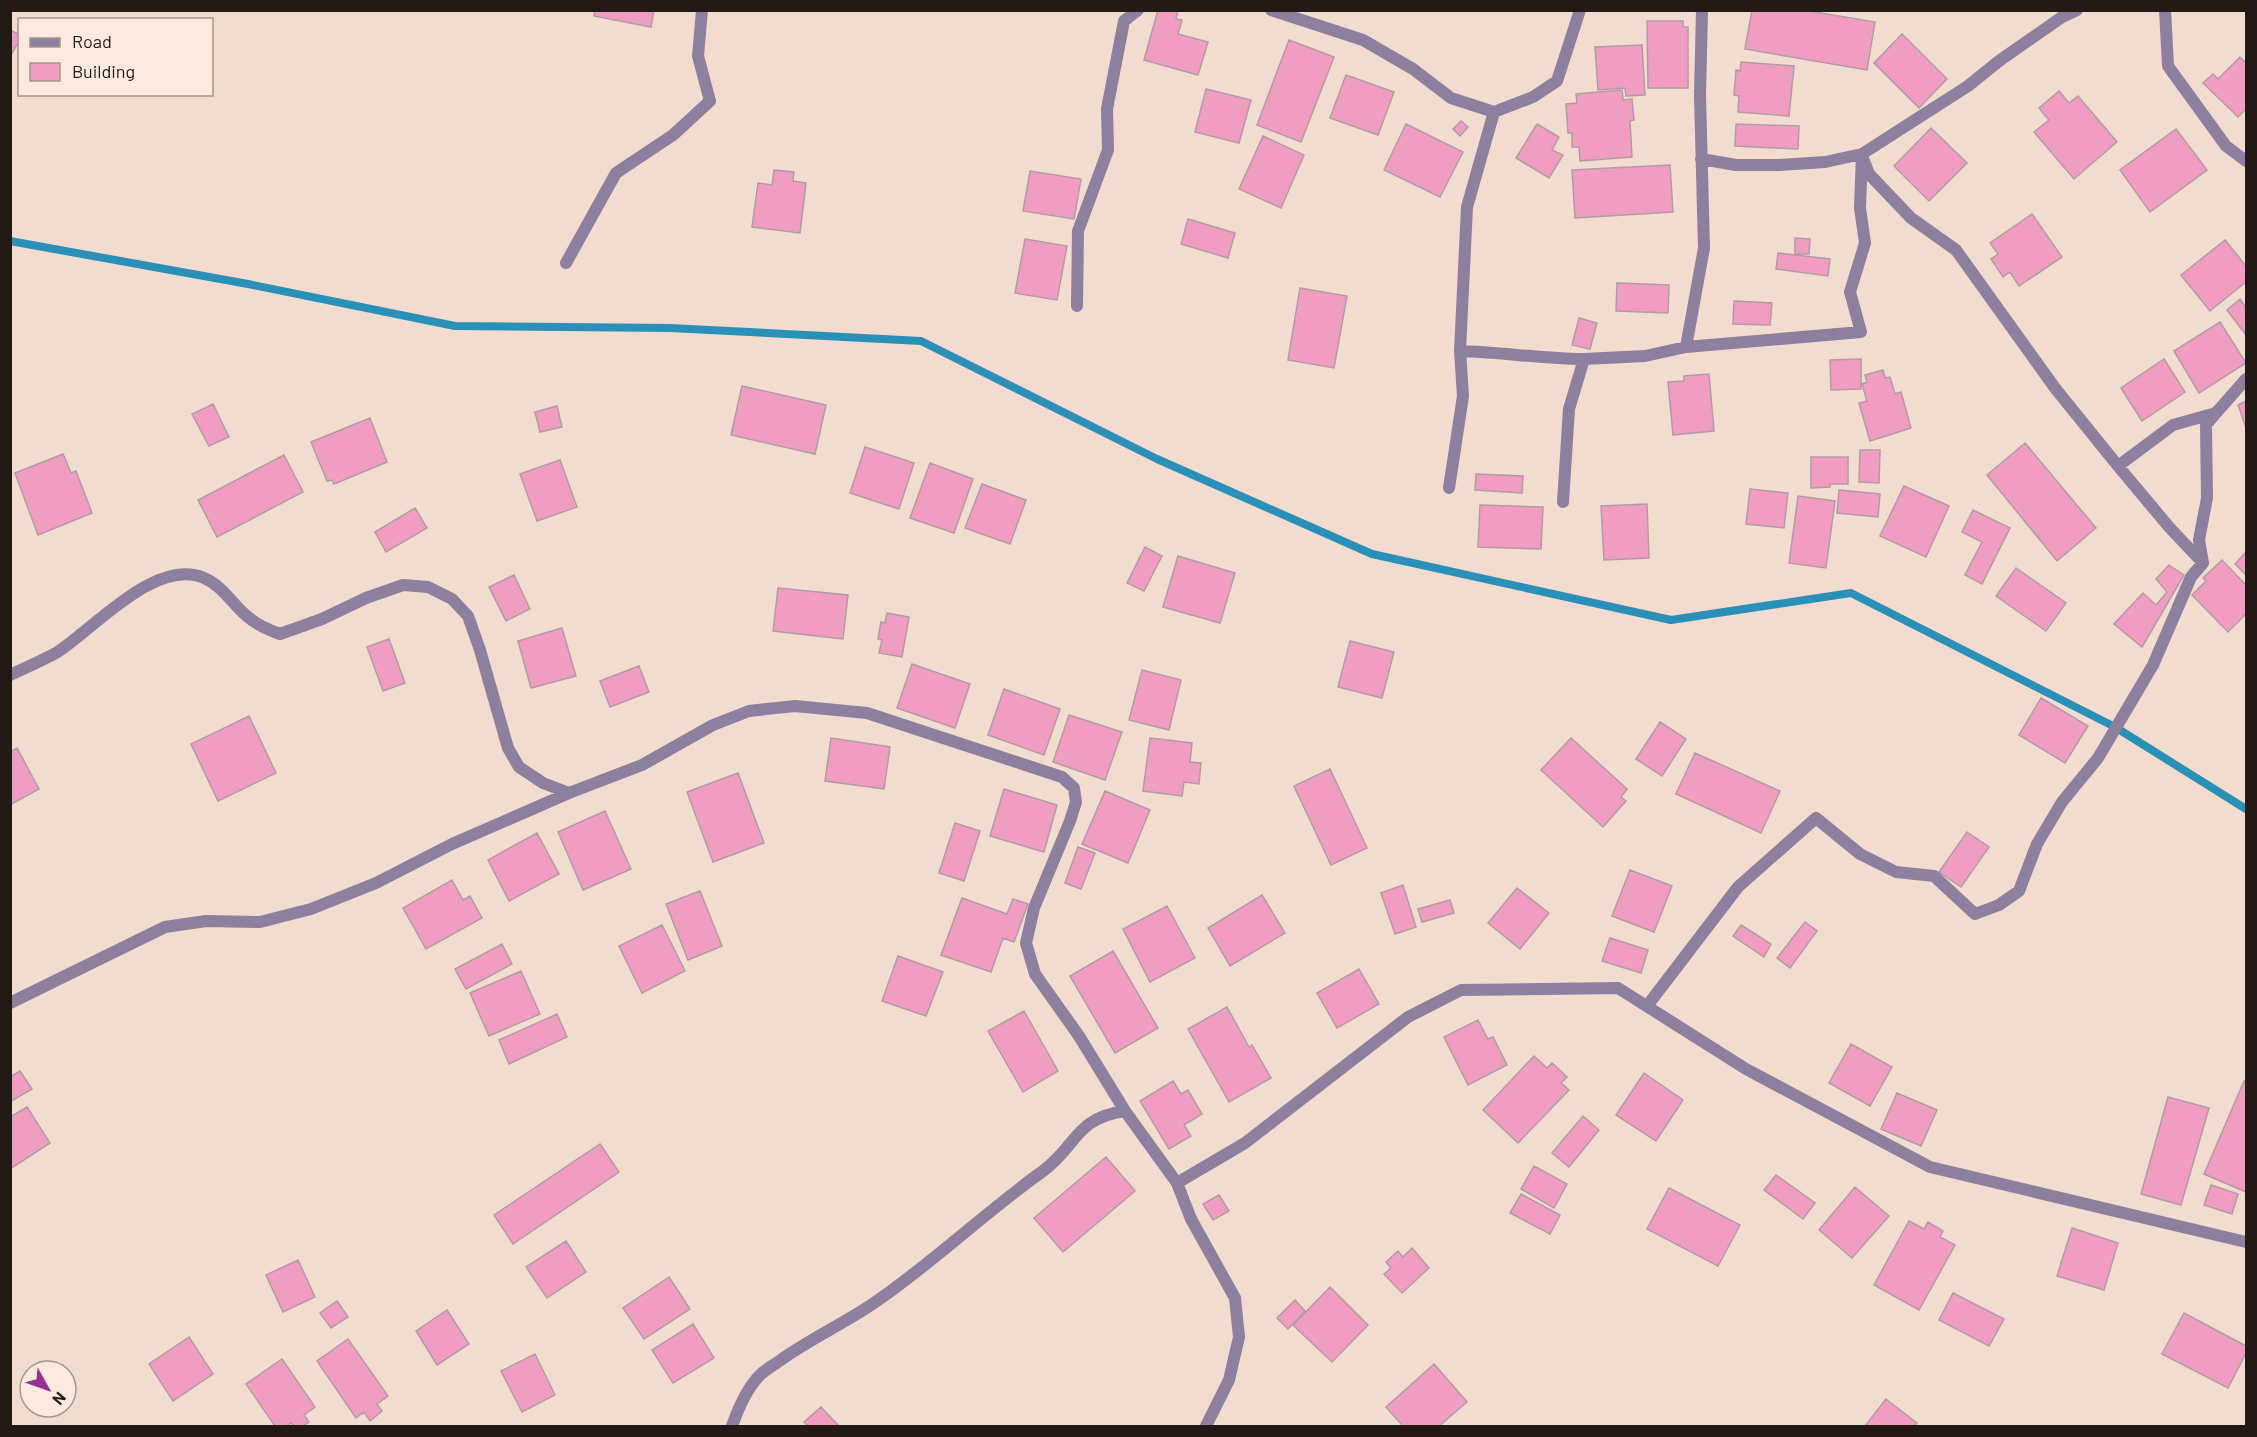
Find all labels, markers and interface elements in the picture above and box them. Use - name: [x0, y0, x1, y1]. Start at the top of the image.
- legend: [18, 18, 213, 96]
- text: Road: [72, 30, 112, 52]
- text: Building: [72, 60, 135, 82]
- north arrow: [18, 1359, 78, 1419]
- text: N: [49, 1389, 71, 1409]

